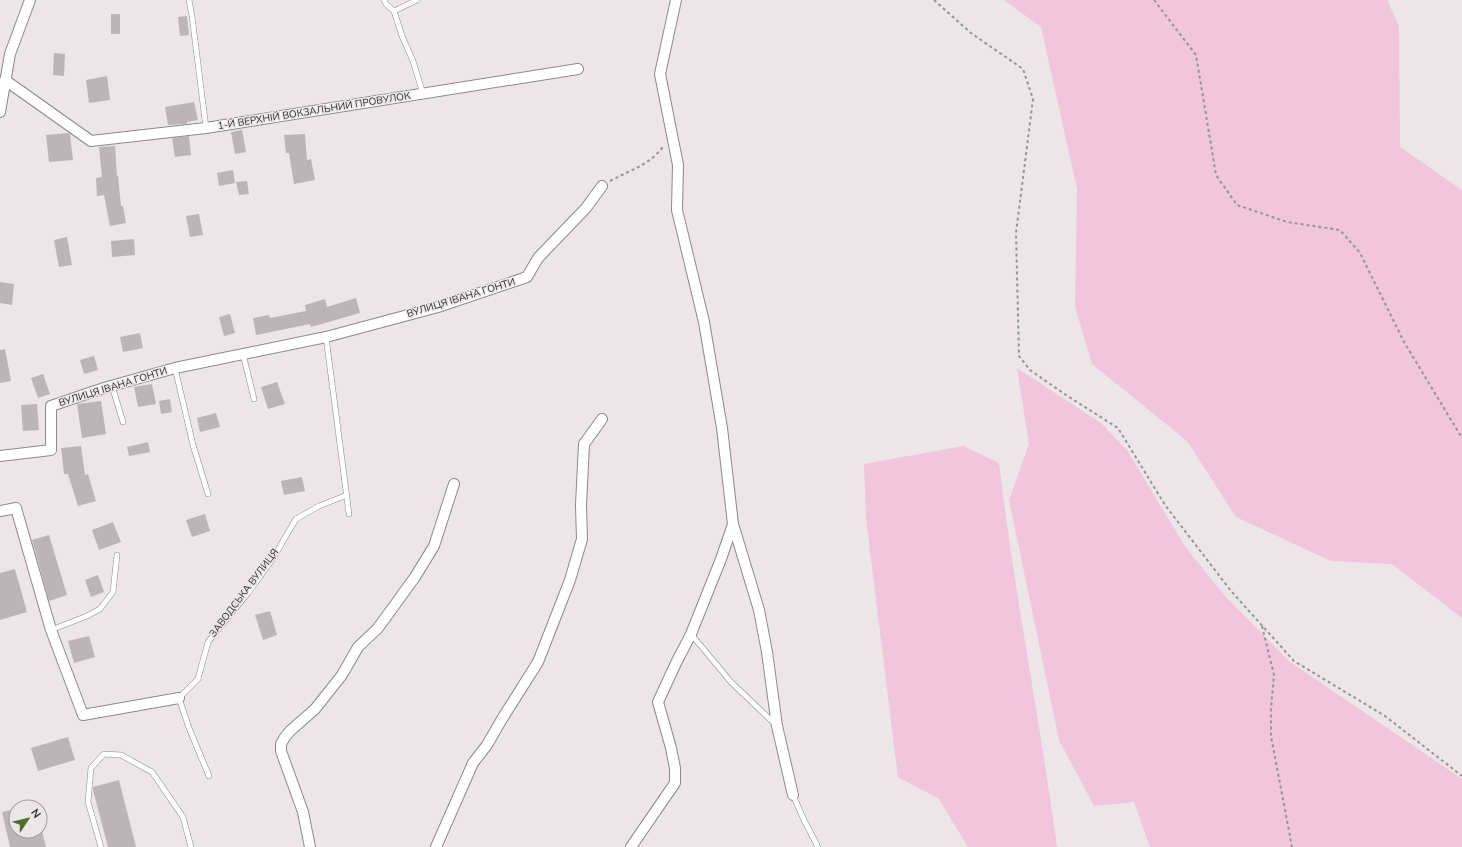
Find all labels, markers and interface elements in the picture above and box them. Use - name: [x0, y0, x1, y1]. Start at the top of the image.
- street label: 1-Й ВЕРХНІЙ ВОКЗАЛЬНИЙ ПРОВУЛОК: [217, 89, 412, 133]
- street label: ВУЛИЦЯ ІВАНА ГОНТИ: [405, 275, 517, 321]
- street label: ВУЛИЦЯ ІВАНА ГОНТИ: [57, 364, 169, 410]
- street label: ЗАВОДСЬКА ВУЛИЦЯ: [206, 546, 282, 640]
- north arrow: [8, 799, 48, 839]
- text: N: [27, 806, 44, 821]

